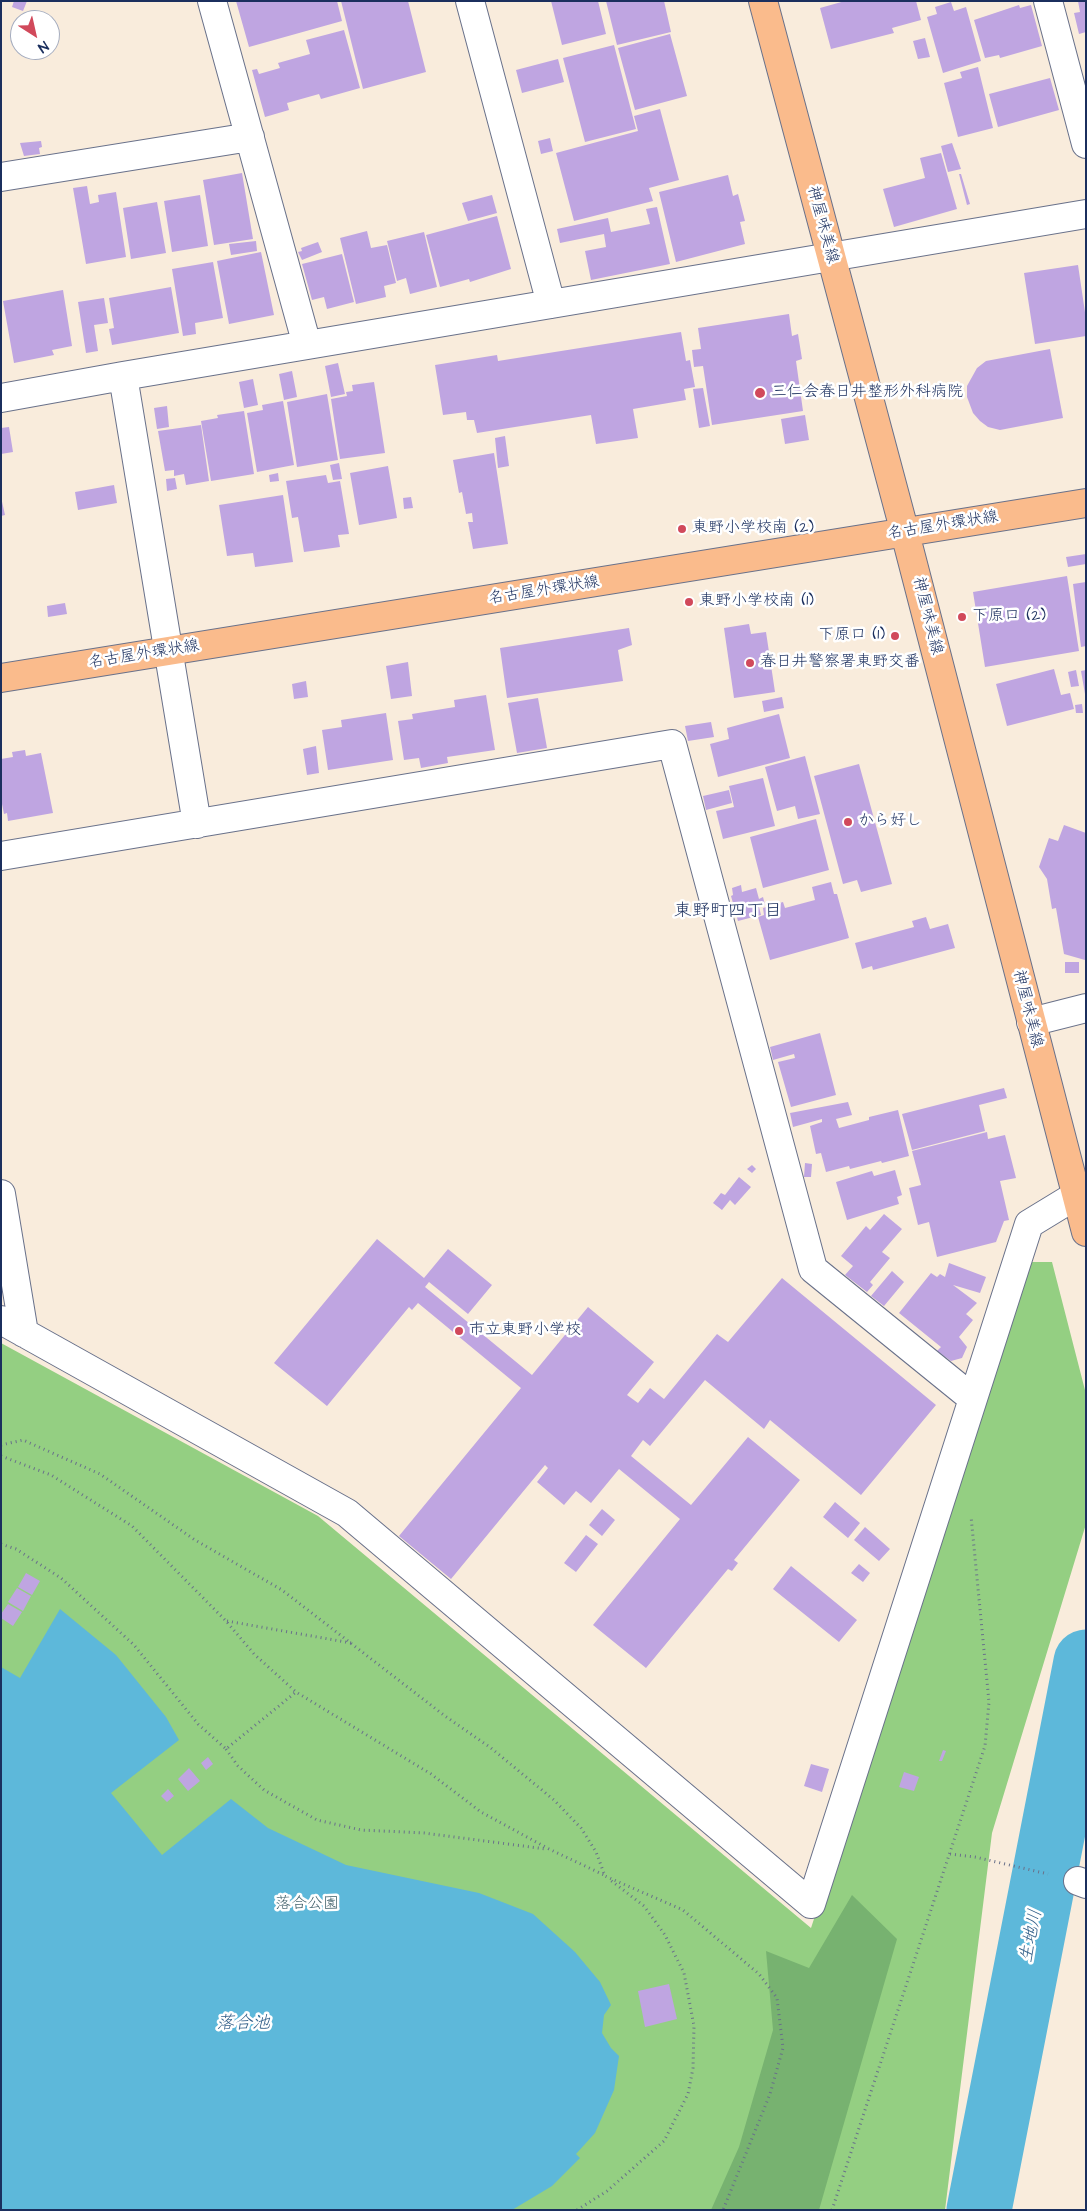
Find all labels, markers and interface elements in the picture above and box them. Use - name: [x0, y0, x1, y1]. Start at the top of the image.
- north arrow: [10, 10, 60, 60]
- text: N: [34, 36, 52, 57]
- street label: 神屋味美線: [802, 184, 842, 266]
- place label: 三仁会春日井整形外科病院: [771, 383, 963, 403]
- marker: 三仁会春日井整形外科病院: [753, 386, 767, 400]
- street label: 名古屋外環状線: [886, 508, 1000, 544]
- place label: 東野小学校南 (2): [692, 519, 814, 539]
- marker: 東野小学校南 (2): [676, 523, 688, 535]
- street label: 名古屋外環状線: [487, 573, 601, 609]
- street label: 神屋味美線: [908, 575, 946, 657]
- place label: 東野小学校南 (1): [699, 592, 814, 612]
- marker: 東野小学校南 (1): [683, 596, 695, 608]
- place label: 下原口 (2): [972, 607, 1046, 627]
- marker: 下原口 (2): [956, 611, 968, 623]
- place label: 下原口 (1): [818, 626, 885, 646]
- marker: 下原口 (1): [889, 630, 901, 642]
- street label: 名古屋外環状線: [87, 637, 201, 673]
- place label: 春日井警察署東野交番: [760, 653, 920, 673]
- marker: 春日井警察署東野交番: [744, 657, 756, 669]
- place label: から好し: [858, 812, 922, 832]
- marker: から好し: [842, 816, 854, 828]
- district label: 東野町四丁目: [674, 901, 782, 923]
- street label: 神屋味美線: [1008, 968, 1046, 1050]
- place label: 市立東野小学校: [469, 1321, 581, 1341]
- marker: 市立東野小学校: [453, 1325, 465, 1337]
- park label: 落合公園: [275, 1895, 339, 1915]
- water label: 生地川: [1016, 1907, 1048, 1965]
- water label: 落合池: [216, 2013, 270, 2035]

